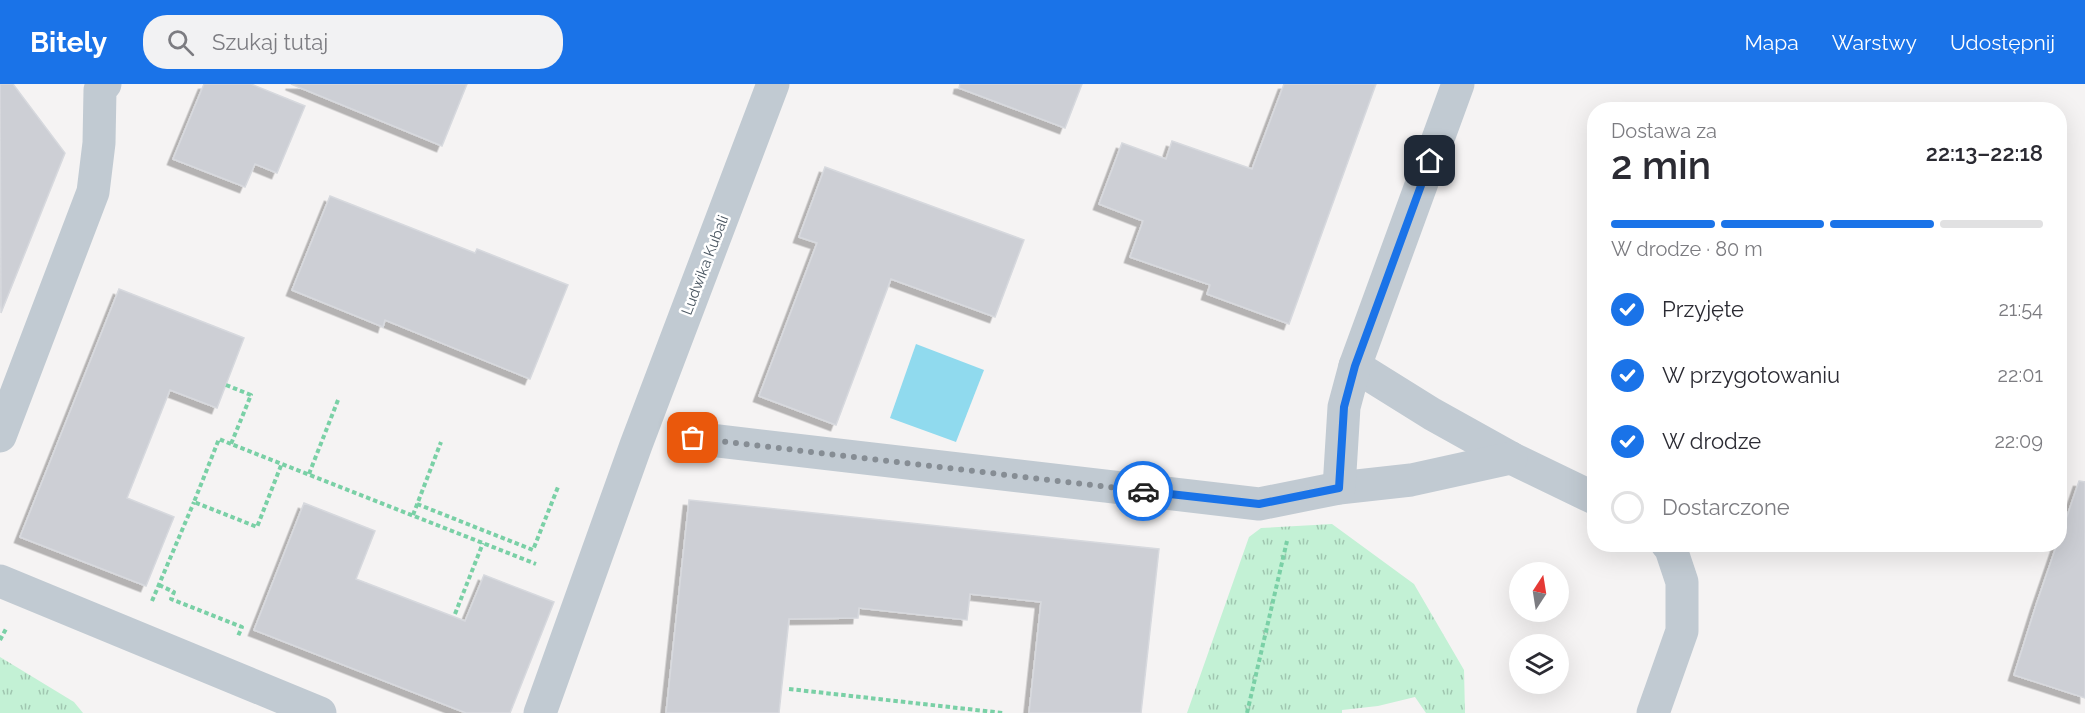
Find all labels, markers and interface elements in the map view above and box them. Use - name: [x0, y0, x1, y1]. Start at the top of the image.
- search box: [143, 15, 563, 69]
- text: Bitely: [30, 26, 107, 59]
- icon: search: [164, 26, 197, 59]
- text: Szukaj tutaj: [212, 29, 328, 55]
- text: Mapa: [1744, 30, 1799, 55]
- text: Warstwy: [1832, 30, 1917, 55]
- text: Udostępnij: [1950, 30, 2055, 55]
- text: Dostawa za: [1611, 119, 1717, 143]
- pin: [1404, 135, 1455, 186]
- text: 22:13–22:18: [1926, 140, 2043, 166]
- text: 2 min: [1611, 142, 1711, 188]
- icon: home: [1413, 144, 1446, 177]
- street label: Ludwika Kubali: [678, 213, 732, 317]
- text: W drodze · 80 m: [1611, 237, 1763, 261]
- icon: check: [1611, 293, 1644, 326]
- text: Przyjęte: [1662, 296, 1744, 322]
- text: 21:54: [1998, 297, 2043, 321]
- icon: check: [1611, 359, 1644, 392]
- text: W przygotowaniu: [1662, 362, 1840, 388]
- text: 22:01: [1998, 363, 2043, 387]
- pin: [667, 412, 718, 463]
- icon: bag: [676, 421, 709, 454]
- icon: check: [1611, 425, 1644, 458]
- text: W drodze: [1662, 428, 1761, 454]
- text: 22:09: [1994, 429, 2043, 453]
- courier: [1113, 461, 1173, 521]
- icon: car: [1127, 475, 1160, 508]
- text: Dostarczone: [1662, 494, 1790, 520]
- north arrow: [1509, 562, 1569, 622]
- map controls: [1509, 562, 1569, 694]
- button: layers: [1509, 634, 1569, 694]

